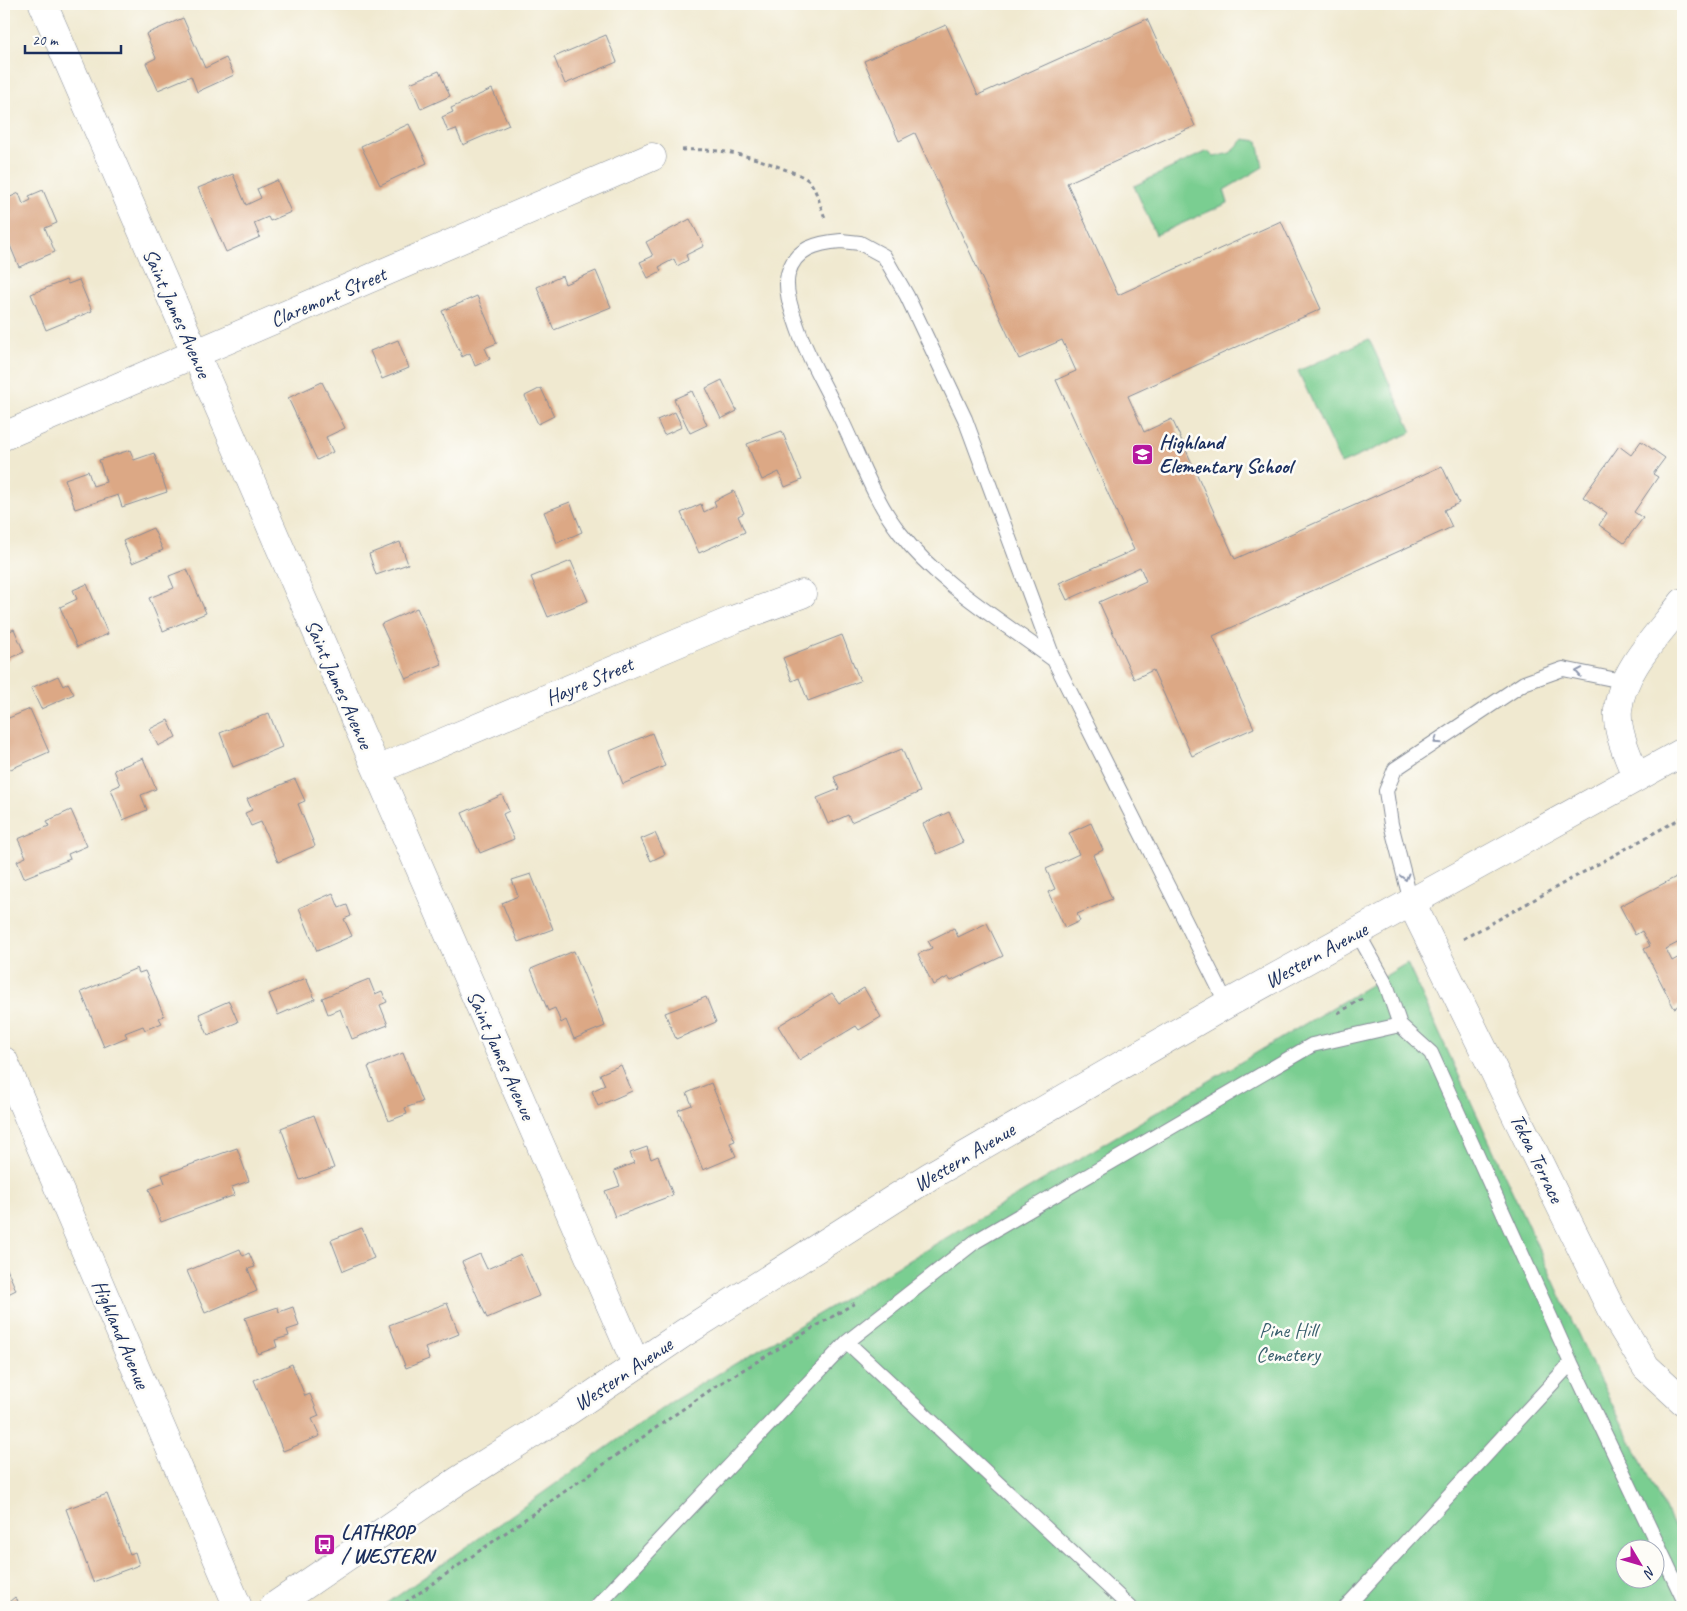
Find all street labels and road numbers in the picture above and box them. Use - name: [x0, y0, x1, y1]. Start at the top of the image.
- street label: Saint James Avenue: [137, 244, 218, 384]
- street label: Claremont Street: [266, 260, 392, 333]
- street label: Saint James Avenue: [299, 615, 380, 755]
- street label: Hayre Street: [541, 650, 639, 711]
- street label: Western Avenue: [1260, 916, 1373, 994]
- street label: Saint James Avenue: [461, 986, 542, 1126]
- street label: Tekoa Terrace: [1504, 1109, 1570, 1208]
- street label: Western Avenue: [909, 1116, 1020, 1197]
- street label: Highland Avenue: [86, 1276, 156, 1393]
- street label: Western Avenue: [569, 1331, 678, 1417]

